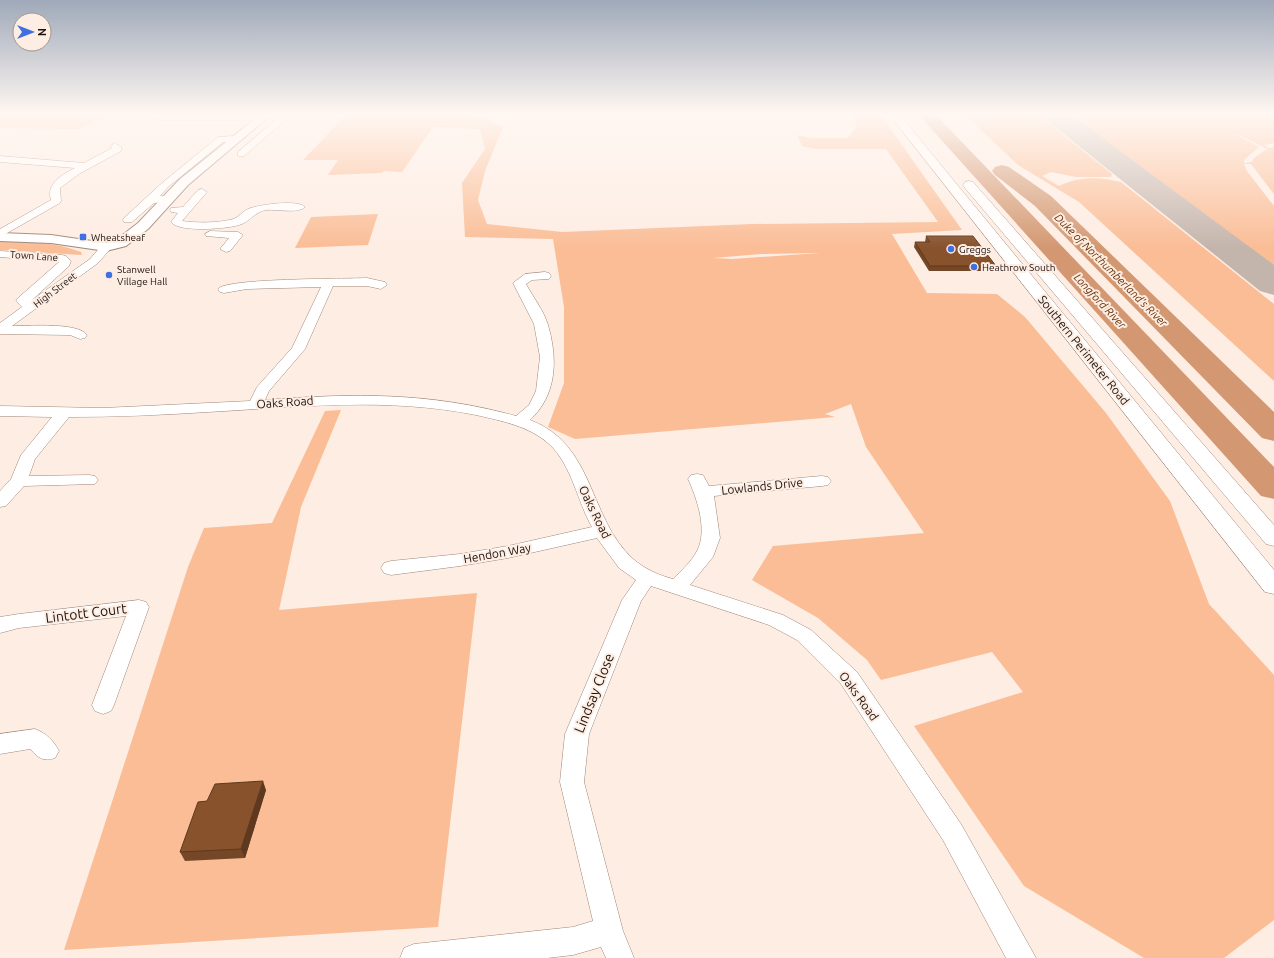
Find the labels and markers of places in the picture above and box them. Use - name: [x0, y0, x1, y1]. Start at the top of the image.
- marker: Wheatsheaf: [78, 232, 88, 242]
- place label: Wheatsheaf: [91, 232, 145, 243]
- marker: Greggs: [946, 244, 956, 254]
- place label: Greggs: [959, 244, 991, 255]
- marker: Heathrow South: [969, 262, 979, 272]
- place label: Heathrow South: [982, 262, 1055, 273]
- place label: Stanwell Village Hall: [117, 264, 168, 287]
- marker: Stanwell Village Hall: [104, 270, 114, 280]

